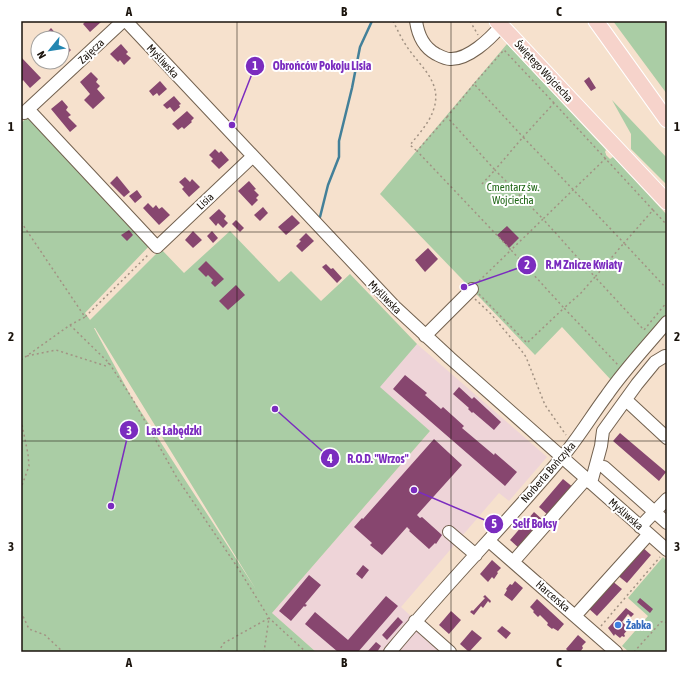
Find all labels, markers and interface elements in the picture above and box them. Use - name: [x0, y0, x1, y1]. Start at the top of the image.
- text: A: [125, 4, 133, 19]
- text: B: [341, 4, 348, 19]
- text: C: [556, 4, 562, 19]
- north arrow: [30, 30, 70, 70]
- street label: Zajęcza: [76, 36, 106, 66]
- street label: Świętego Wojciecha: [513, 38, 575, 104]
- street label: Myśliwska: [144, 42, 182, 80]
- text: N: [35, 49, 48, 61]
- callout: Obrońców Pokoju Lisia: [245, 54, 379, 78]
- text: 1: [252, 59, 258, 73]
- text: Obrońców Pokoju Lisia: [273, 59, 372, 73]
- text: 1: [8, 119, 14, 134]
- text: 1: [674, 119, 680, 134]
- park label: Cmentarz św. Wojciecha: [487, 181, 539, 206]
- street label: Lisia: [194, 190, 216, 212]
- callout: R.M Znicze Kwiaty: [517, 253, 630, 277]
- text: 2: [524, 258, 530, 272]
- text: R.M Znicze Kwiaty: [546, 258, 623, 272]
- street label: Myśliwska: [366, 278, 404, 316]
- text: 2: [8, 329, 14, 344]
- text: 2: [674, 329, 680, 344]
- callout: Las Łabędzki: [119, 418, 210, 442]
- text: 3: [126, 424, 132, 438]
- text: Las Łabędzki: [146, 424, 202, 438]
- street label: Norberta Bończyka: [518, 439, 578, 505]
- callout: R.O.D. "Wrzos": [320, 446, 417, 470]
- text: 4: [326, 452, 333, 466]
- text: R.O.D. "Wrzos": [347, 452, 409, 466]
- street label: Myśliwska: [606, 496, 646, 532]
- callout: Self Boksy: [484, 512, 565, 536]
- text: 5: [491, 517, 497, 531]
- text: Self Boksy: [513, 517, 557, 531]
- text: 3: [8, 539, 14, 554]
- text: 3: [674, 539, 680, 554]
- street label: Harcerska: [534, 578, 572, 614]
- place label: Żabka: [626, 619, 651, 631]
- marker: Żabka: [613, 620, 623, 630]
- text: A: [125, 655, 133, 670]
- text: B: [341, 655, 348, 670]
- text: C: [556, 655, 562, 670]

